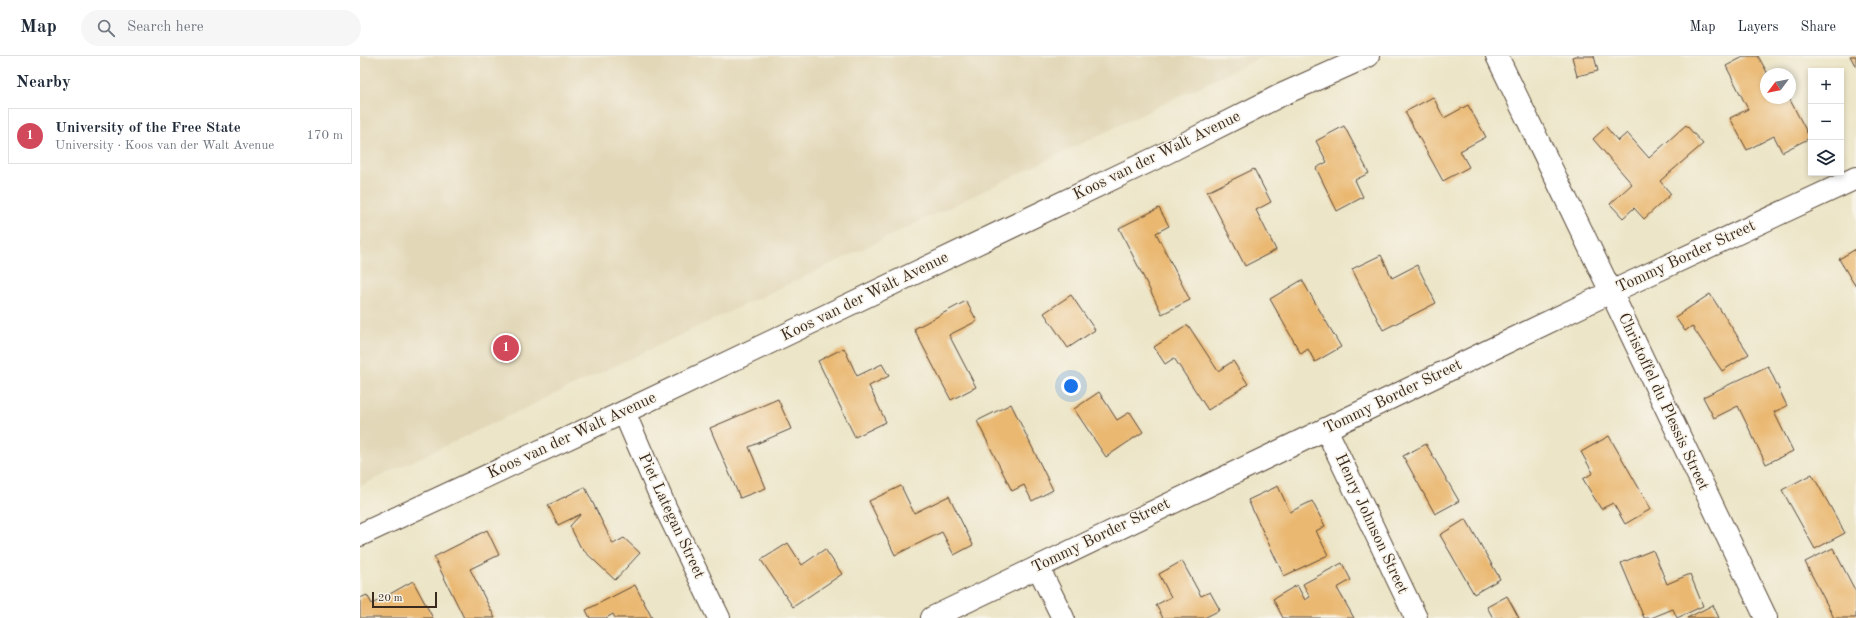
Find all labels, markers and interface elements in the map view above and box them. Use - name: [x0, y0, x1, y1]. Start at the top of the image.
- search box: [81, 10, 361, 46]
- icon: search: [95, 17, 117, 39]
- text: Map: [20, 18, 57, 37]
- text: Search here: [127, 20, 204, 35]
- text: Map: [1690, 20, 1716, 34]
- text: Layers: [1738, 20, 1779, 34]
- text: Share: [1801, 20, 1836, 34]
- north arrow: [1760, 68, 1796, 104]
- map controls: [1808, 68, 1844, 176]
- button: +: [1808, 68, 1844, 104]
- text: Nearby: [16, 74, 71, 91]
- button: −: [1808, 104, 1844, 140]
- street label: Koos van der Walt Avenue: [1071, 108, 1243, 204]
- text: University of the Free State: [55, 121, 241, 136]
- text: 1: [26, 129, 34, 142]
- text: 170 m: [306, 129, 343, 142]
- text: University · Koos van der Walt Avenue: [55, 139, 274, 152]
- button: layers: [1808, 140, 1844, 176]
- street label: Tommy Border Street: [1614, 218, 1758, 296]
- street label: Koos van der Walt Avenue: [779, 249, 951, 345]
- street label: Christoffel du Plessis Street: [1615, 311, 1711, 493]
- pin: 1: [493, 333, 519, 363]
- street label: Tommy Border Street: [1321, 356, 1465, 437]
- your location: [1061, 376, 1081, 396]
- street label: Koos van der Walt Avenue: [485, 390, 659, 482]
- street label: Piet Lategan Street: [635, 451, 707, 581]
- street label: Henry Johnson Street: [1332, 452, 1411, 597]
- street label: Tommy Border Street: [1029, 495, 1173, 576]
- scale bar: [372, 590, 437, 609]
- text: 20 m: [378, 593, 403, 604]

